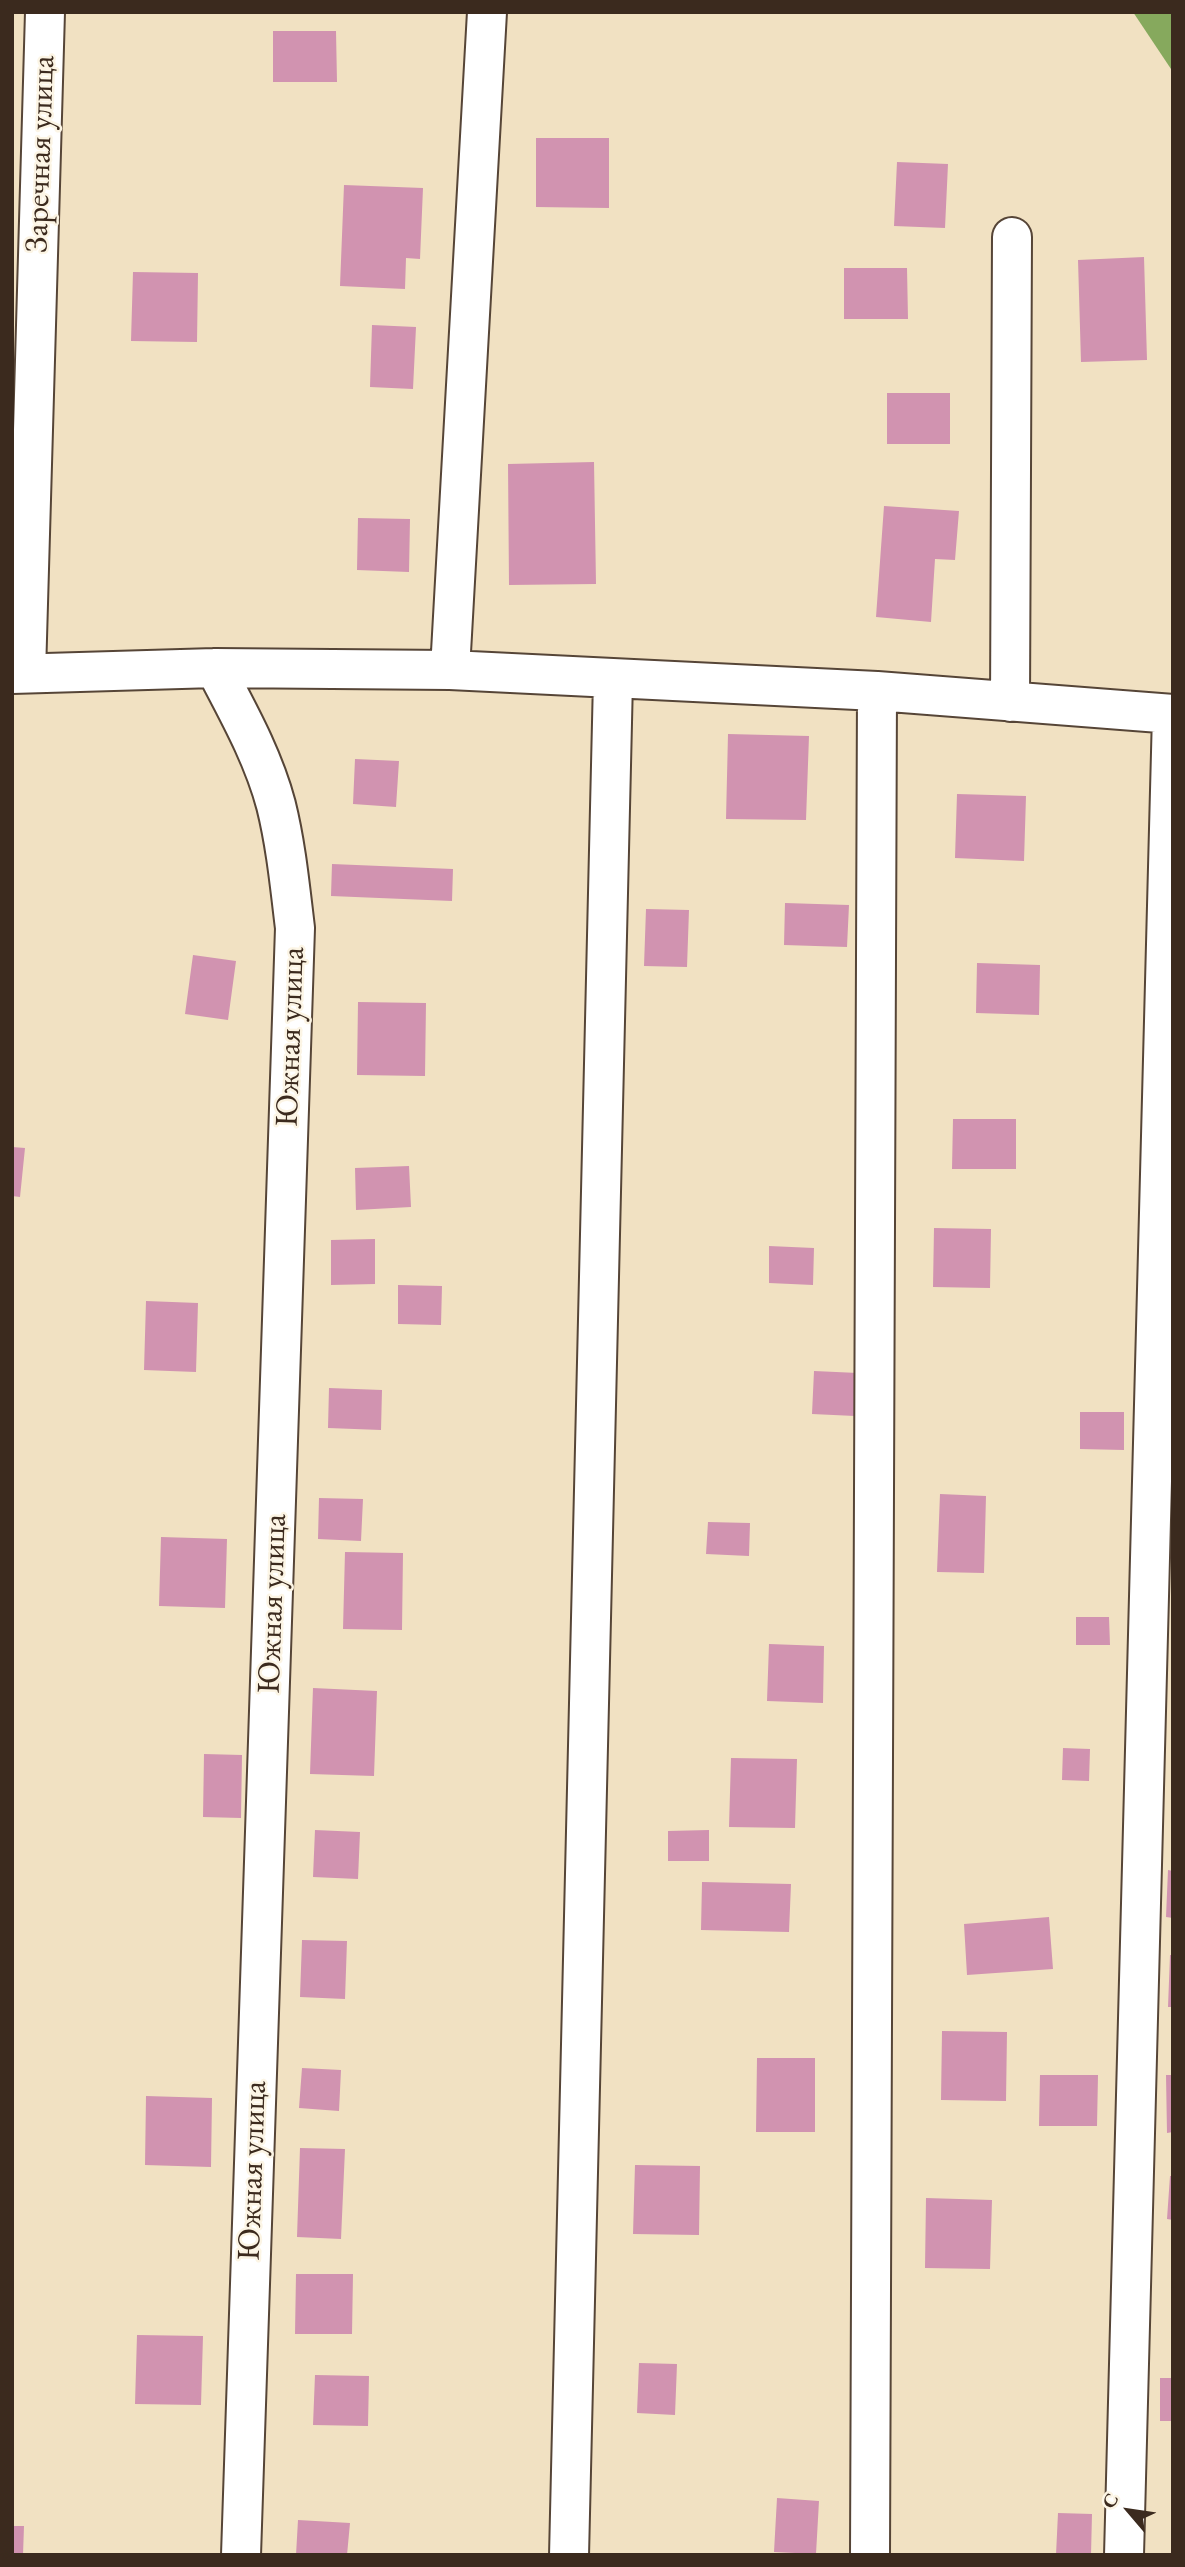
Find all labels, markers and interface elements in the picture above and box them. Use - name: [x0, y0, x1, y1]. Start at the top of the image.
- street label: Заречная улица: [18, 55, 64, 253]
- street label: Южная улица: [269, 946, 313, 1128]
- street label: Южная улица: [251, 1513, 295, 1695]
- street label: Южная улица: [231, 2080, 275, 2262]
- north arrow: [1094, 2476, 1164, 2546]
- text: С: [1096, 2489, 1124, 2513]

